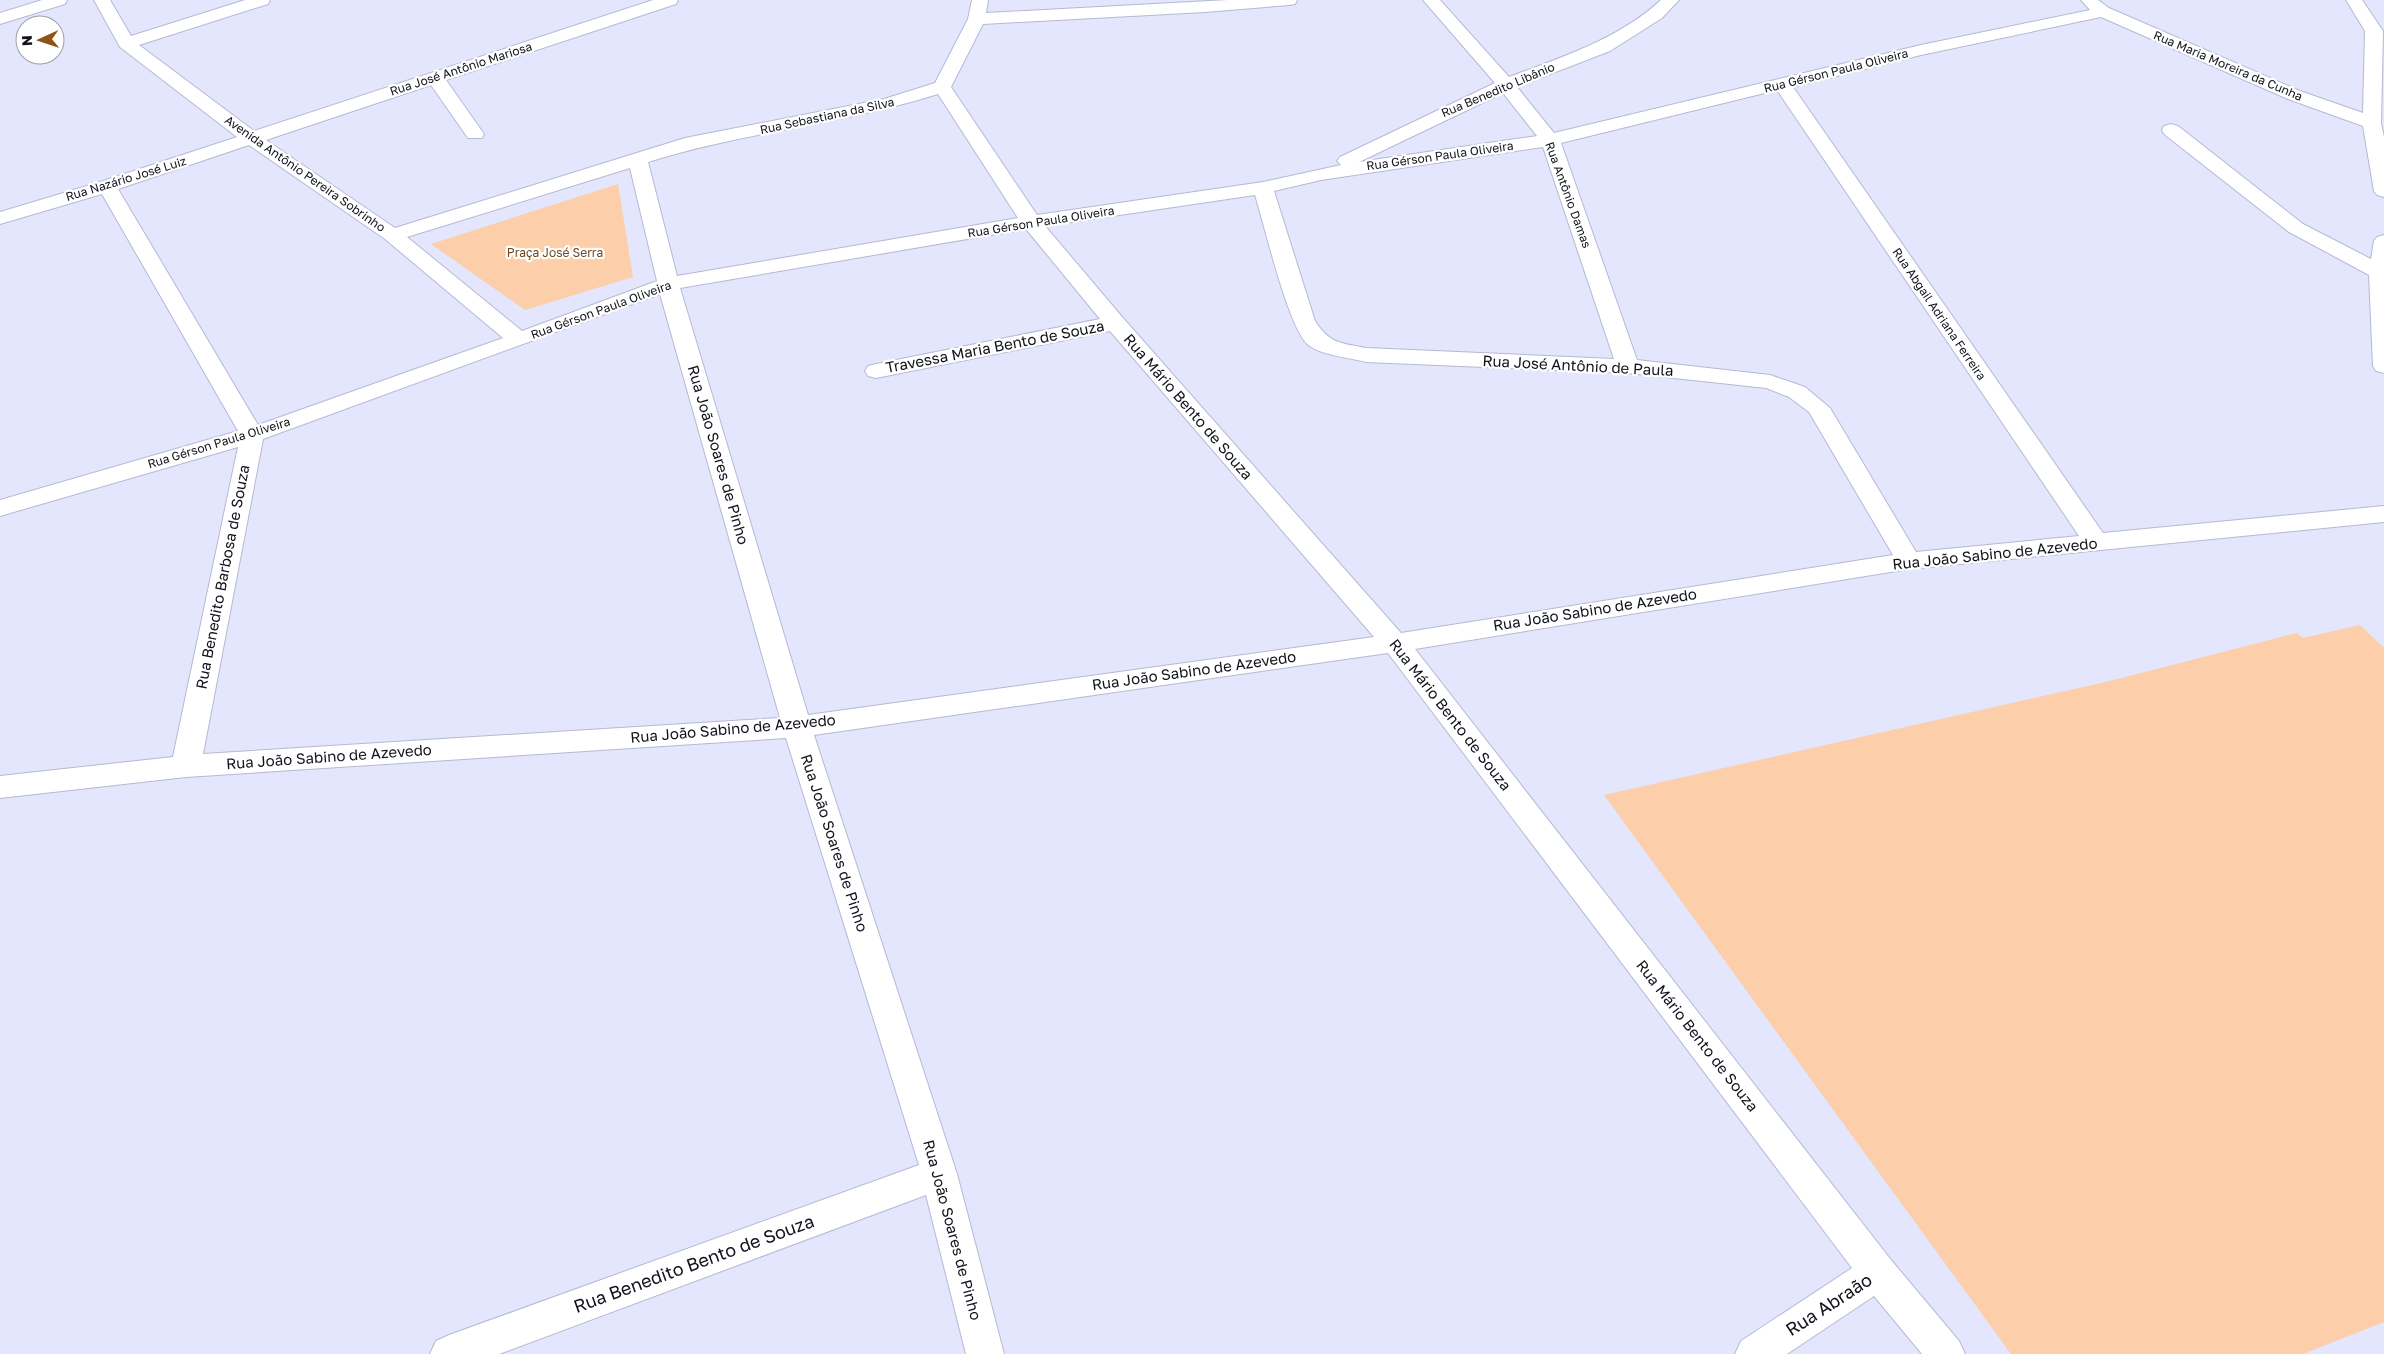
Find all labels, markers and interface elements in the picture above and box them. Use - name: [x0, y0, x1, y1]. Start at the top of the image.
- north arrow: [15, 15, 65, 65]
- street label: Rua Maria Moreira da Cunha: [2151, 27, 2305, 104]
- text: N: [18, 35, 35, 46]
- street label: Rua José Antônio Mariosa: [388, 38, 534, 99]
- street label: Rua Gérson Paula Oliveira: [1762, 45, 1910, 96]
- street label: Rua Benedito Libânio: [1439, 59, 1557, 120]
- street label: Rua Sebastiana da Silva: [758, 94, 895, 137]
- street label: Avenida Antônio Pereira Sobrinho: [222, 112, 388, 235]
- street label: Rua Gérson Paula Oliveira: [1365, 138, 1514, 173]
- street label: Rua Antônio Damas: [1542, 140, 1595, 250]
- street label: Rua Nazário José Luiz: [64, 153, 188, 204]
- street label: Rua Gérson Paula Oliveira: [966, 202, 1115, 241]
- park label: Praça José Serra: [507, 245, 603, 260]
- street label: Rua Abgail Adriana Ferreira: [1889, 245, 1989, 383]
- street label: Rua Gérson Paula Oliveira: [529, 277, 673, 342]
- street label: Travessa Maria Bento de Souza: [884, 316, 1106, 376]
- street label: Rua Mário Bento de Souza: [1121, 330, 1257, 483]
- street label: Rua José Antônio de Paula: [1482, 351, 1674, 379]
- street label: Rua João Soares de Pinho: [685, 363, 753, 547]
- street label: Rua Gérson Paula Oliveira: [146, 414, 292, 471]
- street label: Rua Benedito Barbosa de Souza: [191, 463, 253, 690]
- street label: Rua João Sabino de Azevedo: [1892, 533, 2098, 573]
- street label: Rua João Sabino de Azevedo: [1492, 584, 1698, 634]
- street label: Rua Mário Bento de Souza: [1386, 635, 1516, 794]
- street label: Rua João Sabino de Azevedo: [1091, 647, 1297, 693]
- street label: Rua João Sabino de Azevedo: [630, 710, 836, 746]
- street label: Rua João Sabino de Azevedo: [226, 740, 432, 772]
- street label: Rua João Soares de Pinho: [798, 752, 872, 934]
- street label: Rua Mário Bento de Souza: [1633, 956, 1763, 1115]
- street label: Rua João Soares de Pinho: [920, 1138, 986, 1322]
- street label: Rua Benedito Bento de Souza: [570, 1209, 817, 1317]
- street label: Rua Abraão: [1781, 1268, 1876, 1340]

